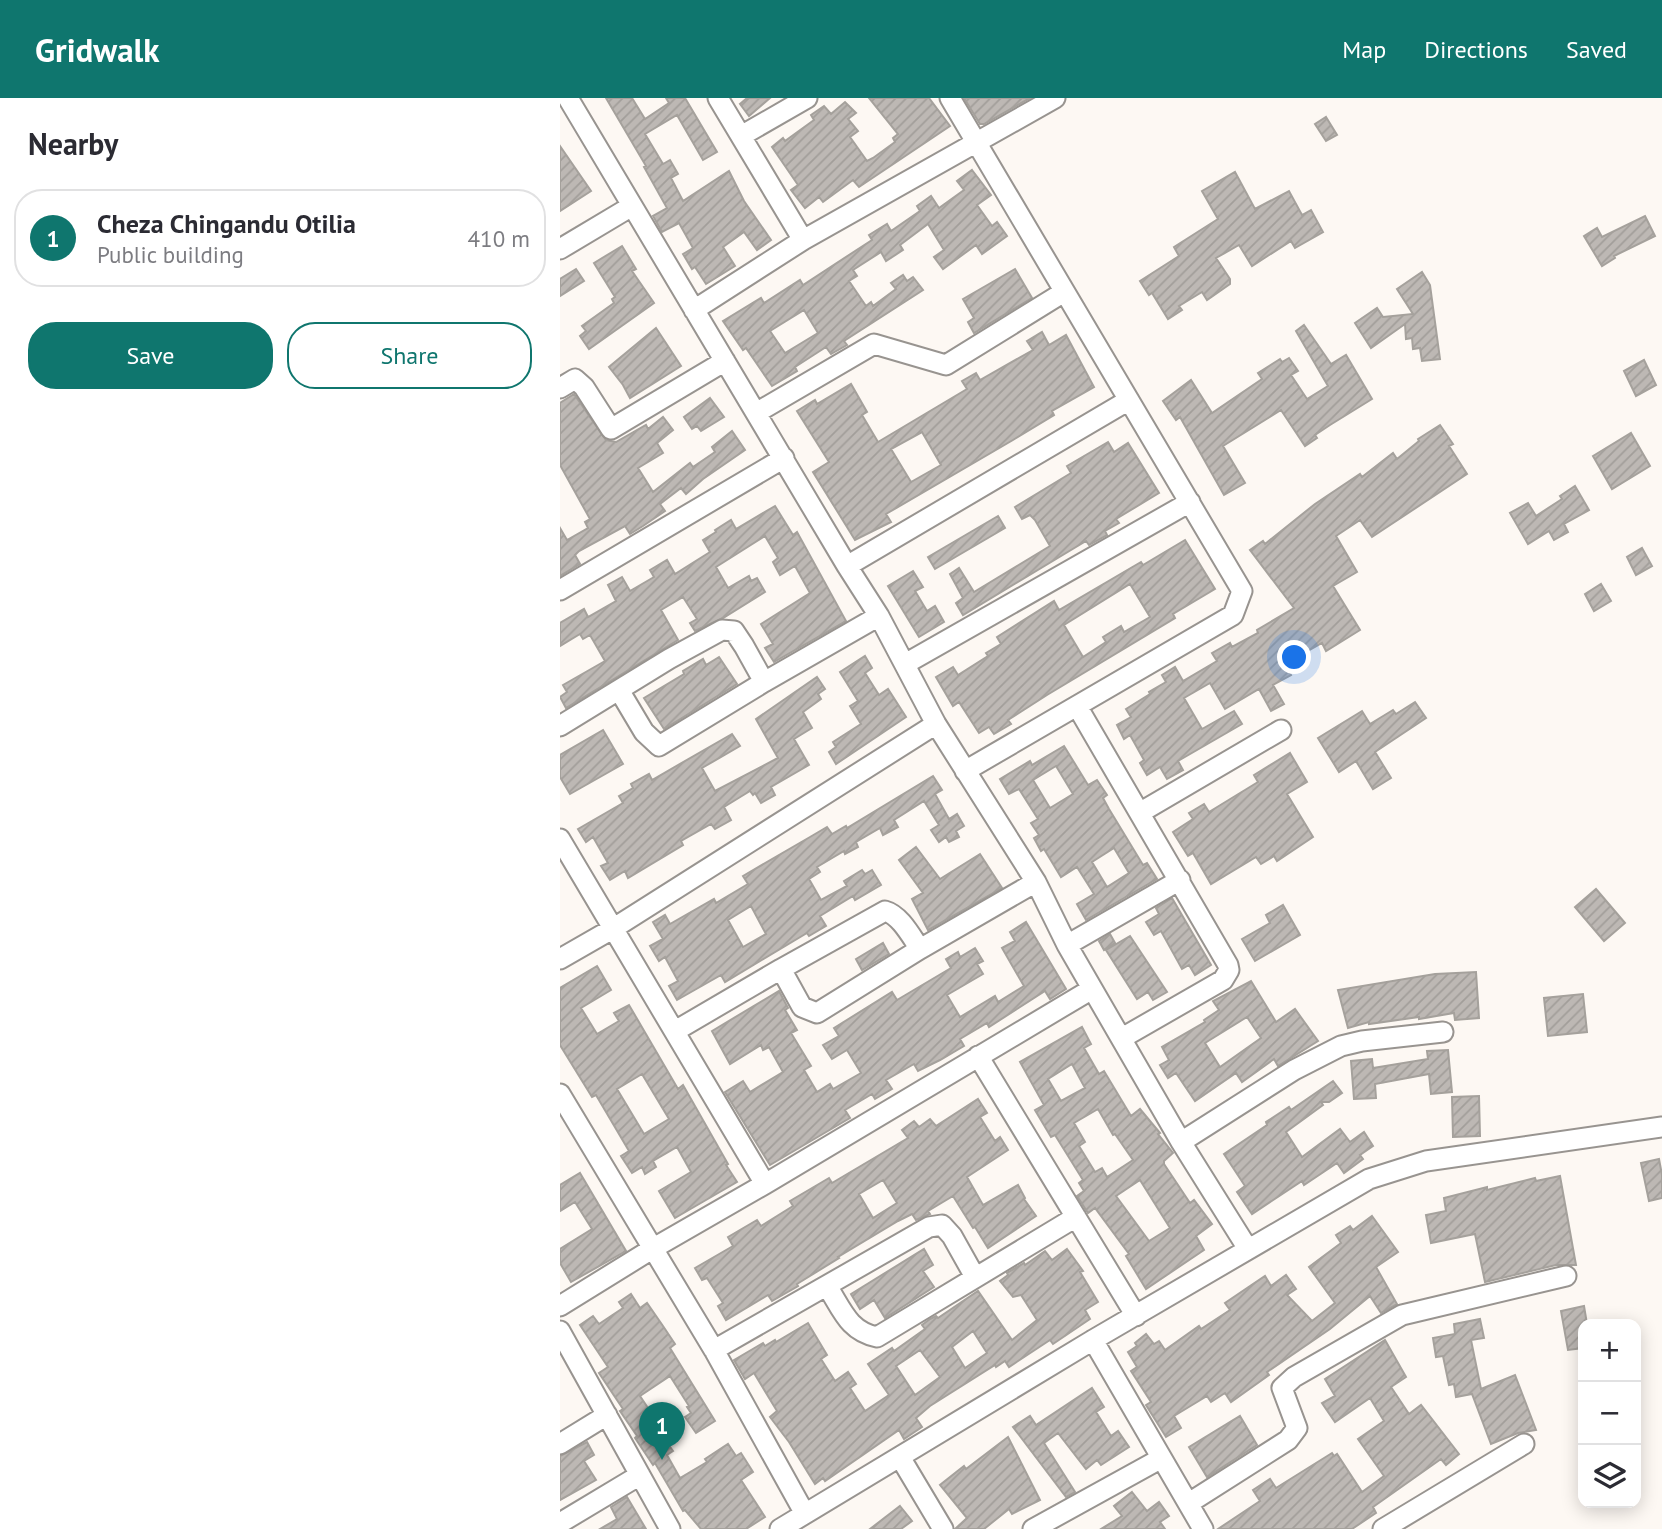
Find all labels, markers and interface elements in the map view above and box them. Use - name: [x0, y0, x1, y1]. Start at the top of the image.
- text: Gridwalk: [35, 28, 159, 71]
- text: Map: [1342, 34, 1386, 65]
- text: Directions: [1424, 34, 1528, 65]
- text: Saved: [1566, 34, 1627, 65]
- text: Nearby: [28, 124, 118, 163]
- text: Cheza Chingandu Otilia: [97, 207, 356, 240]
- text: 1: [46, 224, 60, 253]
- text: 410 m: [468, 224, 530, 253]
- text: Public building: [97, 240, 244, 269]
- button: Save: [28, 322, 273, 389]
- button: Share: [287, 322, 532, 389]
- your location: [1277, 640, 1311, 674]
- map controls: [1578, 1319, 1641, 1508]
- button: +: [1578, 1319, 1641, 1382]
- button: −: [1578, 1382, 1641, 1445]
- pin: 1: [639, 1402, 685, 1460]
- button: layers: [1578, 1445, 1641, 1508]

